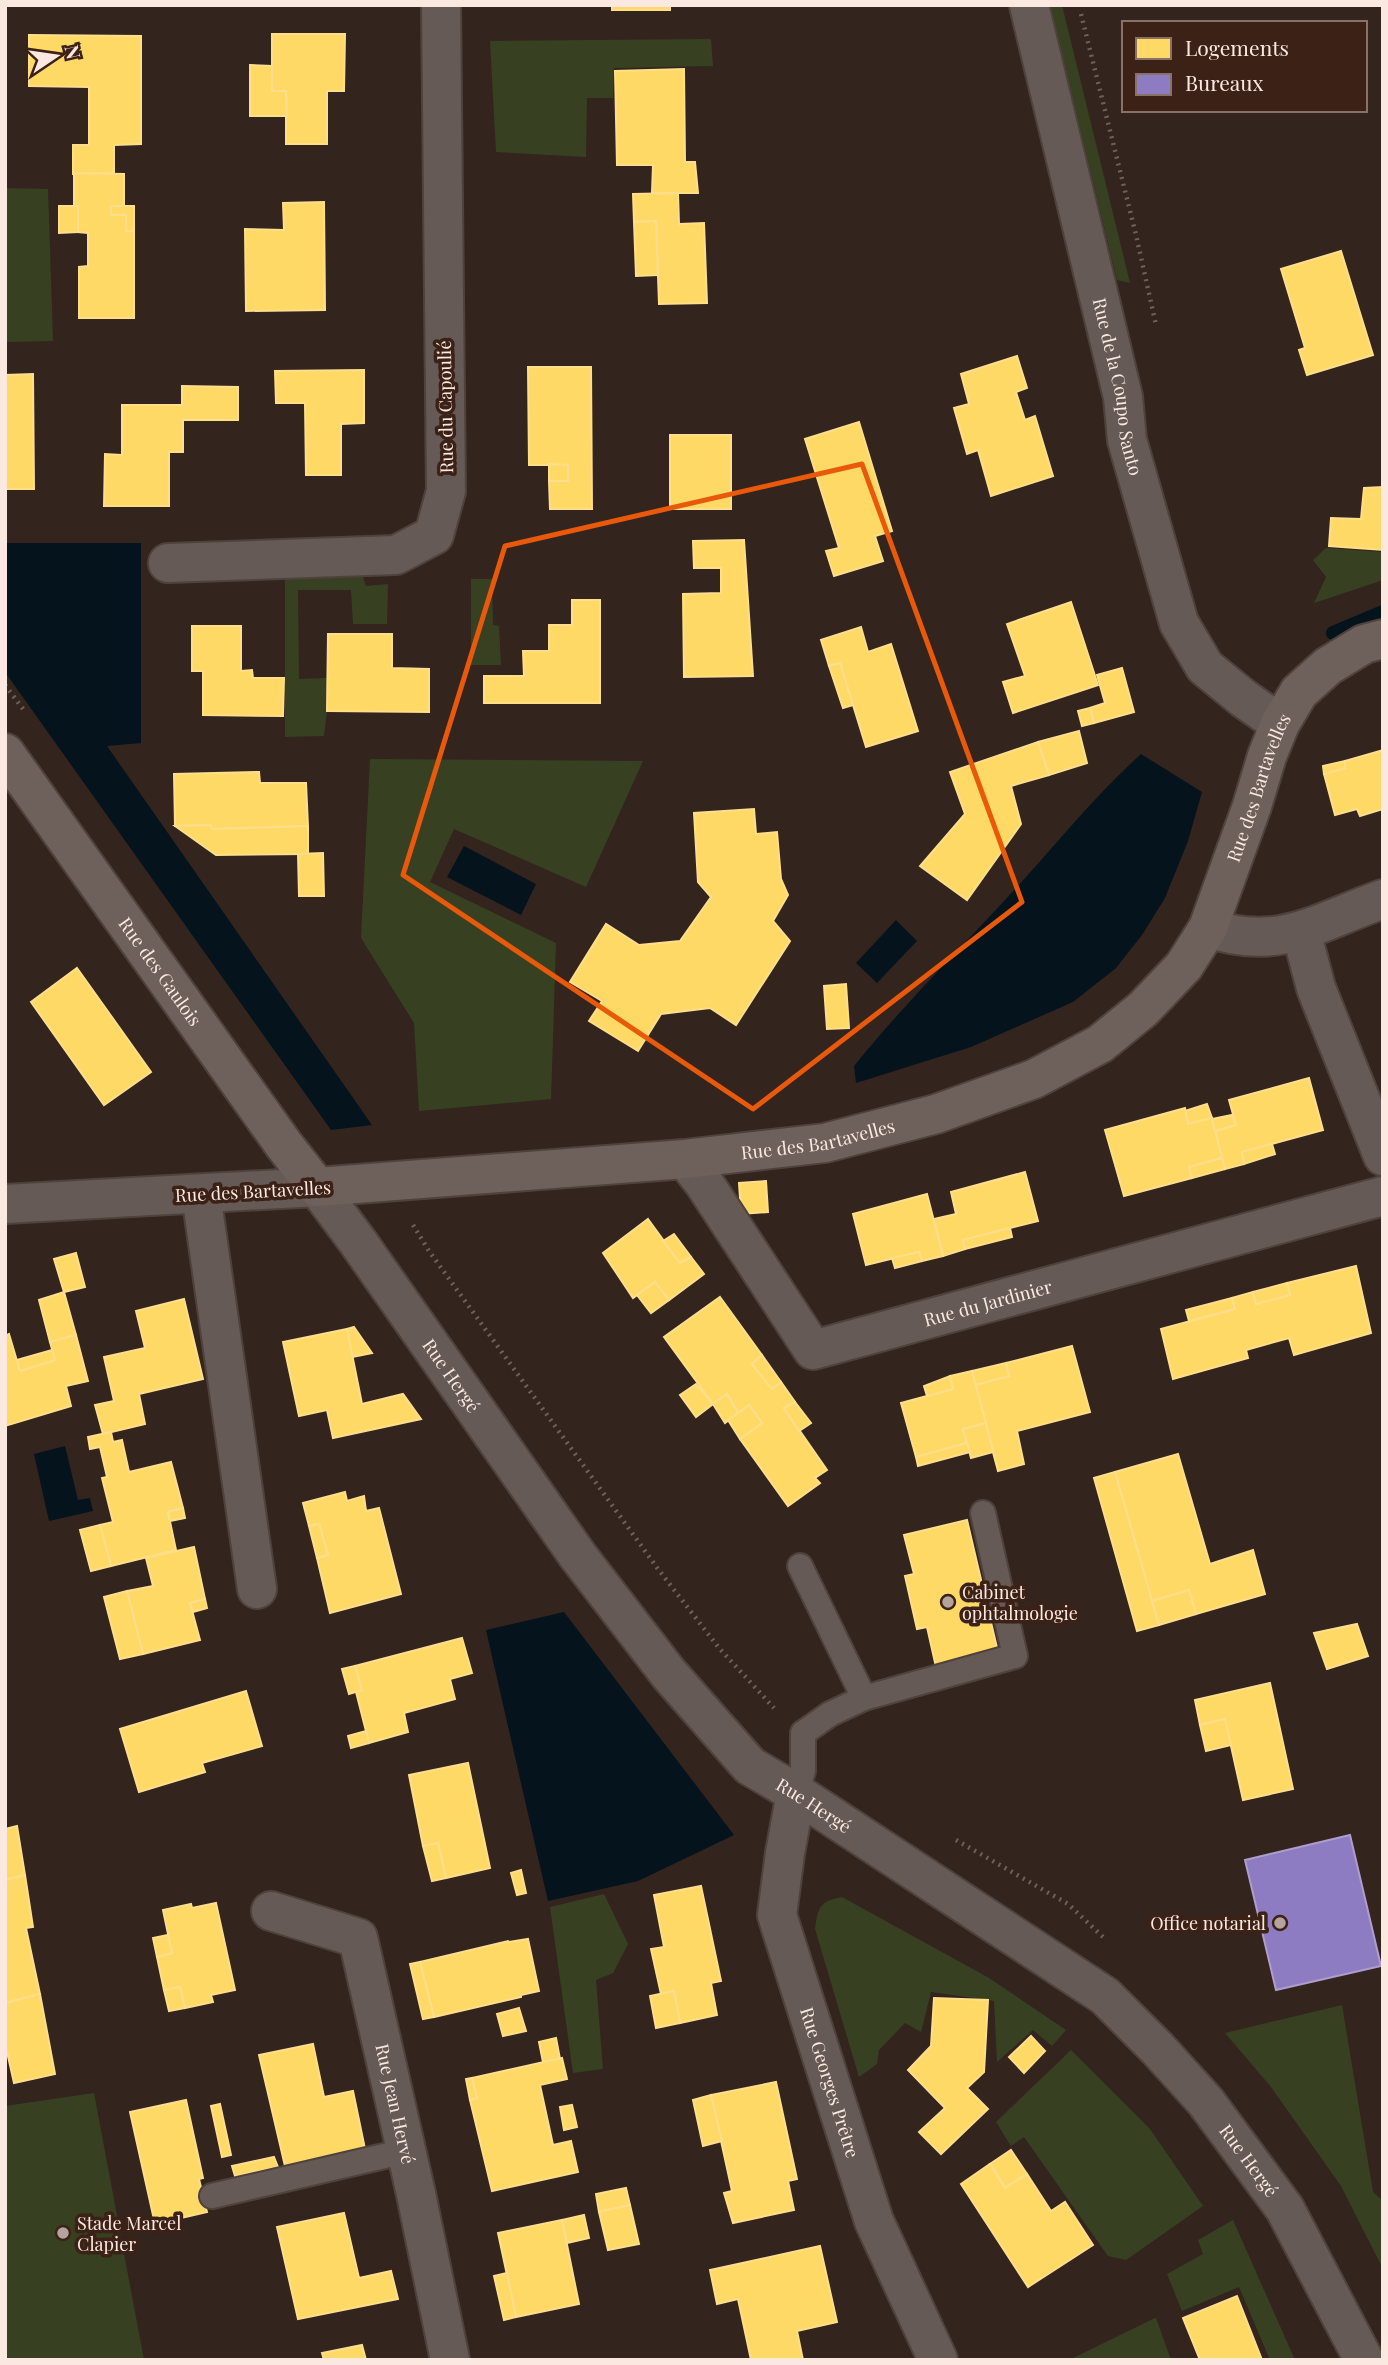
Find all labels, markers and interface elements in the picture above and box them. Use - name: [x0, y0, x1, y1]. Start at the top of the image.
- north arrow: [21, 21, 91, 91]
- legend: [1122, 21, 1367, 112]
- text: Logements: [1185, 33, 1289, 61]
- text: N: [59, 42, 88, 62]
- text: Bureaux: [1185, 68, 1263, 96]
- street label: Rue de la Coupo Santo: [1088, 295, 1148, 478]
- street label: Rue du Capoulié: [432, 340, 458, 474]
- street label: Rue des Bartavelles: [1221, 709, 1296, 865]
- street label: Rue des Gaulois: [114, 912, 207, 1030]
- street label: Rue des Bartavelles: [739, 1113, 897, 1165]
- street label: Rue des Bartavelles: [174, 1175, 332, 1207]
- street label: Rue du Jardinier: [921, 1274, 1055, 1332]
- street label: Rue Hergé: [417, 1334, 486, 1417]
- place label: Cabinet ophtalmologie: [962, 1580, 1078, 1625]
- marker: Cabinet ophtalmologie: [940, 1594, 956, 1610]
- street label: Rue Hergé: [772, 1772, 856, 1838]
- place label: Office notarial: [1150, 1911, 1266, 1935]
- marker: Office notarial: [1272, 1915, 1288, 1931]
- street label: Rue Georges Prêtre: [795, 2004, 865, 2161]
- street label: Rue Jean Hervé: [370, 2041, 421, 2166]
- street label: Rue Hergé: [1214, 2119, 1284, 2201]
- place label: Stade Marcel Clapier: [77, 2211, 181, 2256]
- marker: Stade Marcel Clapier: [55, 2225, 71, 2241]

